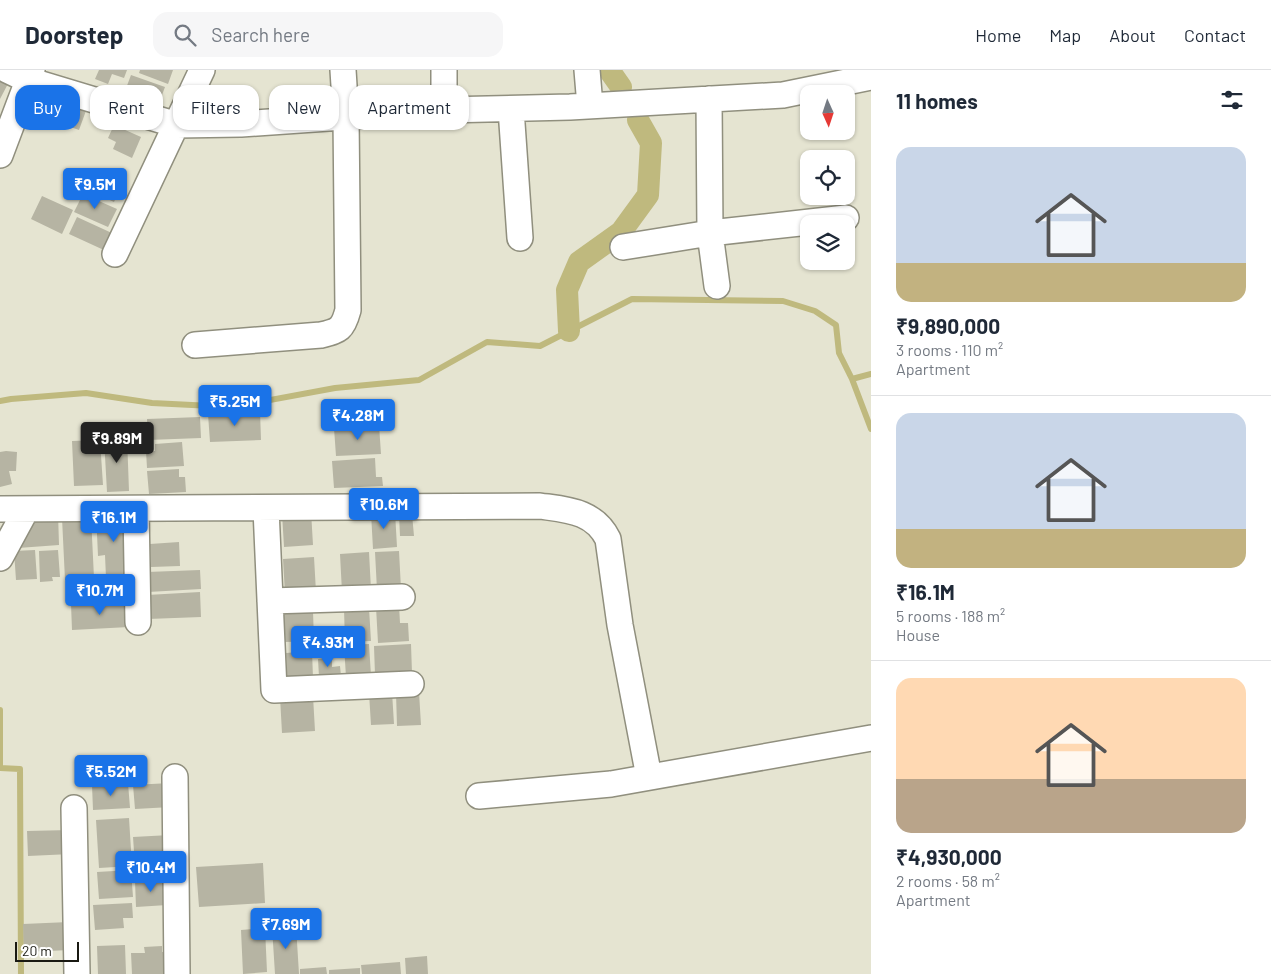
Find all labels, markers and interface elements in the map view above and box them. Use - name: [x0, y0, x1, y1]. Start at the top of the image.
- search box: [153, 12, 503, 57]
- text: Doorstep: [25, 20, 123, 49]
- icon: search: [171, 21, 199, 49]
- text: Search here: [211, 23, 310, 46]
- text: Home: [975, 24, 1021, 46]
- text: Map: [1049, 24, 1081, 46]
- text: About: [1109, 24, 1156, 46]
- text: Contact: [1184, 24, 1246, 46]
- chip: Buy: [15, 85, 80, 130]
- chip: Rent: [90, 85, 163, 130]
- chip: Filters: [173, 85, 259, 130]
- chip: New: [269, 85, 339, 130]
- chip: Apartment: [349, 85, 469, 130]
- north arrow: [800, 85, 855, 140]
- map controls: [800, 85, 855, 270]
- icon: filters: [1218, 86, 1246, 114]
- text: 11 homes: [896, 88, 978, 113]
- button: locate: [800, 150, 855, 205]
- pin: ₹9.5M: [60, 168, 130, 210]
- text: ₹9.5M: [74, 174, 116, 193]
- icon: home: [1026, 180, 1116, 270]
- button: layers: [800, 215, 855, 270]
- text: ₹9,890,000: [896, 313, 1000, 338]
- text: 3 rooms · 110 m²: [896, 340, 1003, 359]
- text: Apartment: [896, 359, 971, 378]
- pin: ₹5.25M: [194, 384, 276, 427]
- text: ₹5.25M: [209, 391, 261, 410]
- pin: ₹4.28M: [317, 398, 399, 441]
- text: ₹4.28M: [332, 405, 384, 424]
- pin: ₹9.89M: [76, 422, 158, 464]
- text: ₹9.89M: [92, 428, 142, 447]
- icon: home: [1026, 445, 1116, 535]
- pin: ₹10.6M: [343, 488, 425, 530]
- text: ₹10.6M: [360, 494, 408, 513]
- pin: ₹16.1M: [73, 500, 155, 543]
- text: ₹16.1M: [92, 507, 136, 526]
- pin: ₹10.7M: [59, 574, 141, 616]
- text: ₹16.1M: [896, 579, 955, 604]
- text: ₹10.7M: [76, 580, 124, 599]
- text: 5 rooms · 188 m²: [896, 606, 1005, 625]
- text: House: [896, 625, 940, 644]
- pin: ₹4.93M: [287, 626, 369, 668]
- text: ₹4.93M: [302, 632, 354, 651]
- icon: home: [1026, 710, 1116, 800]
- pin: ₹5.52M: [70, 754, 152, 797]
- text: ₹5.52M: [85, 761, 137, 780]
- text: ₹4,930,000: [896, 844, 1002, 869]
- pin: ₹10.4M: [110, 850, 192, 893]
- text: ₹10.4M: [126, 857, 176, 876]
- text: 2 rooms · 58 m²: [896, 871, 1000, 890]
- text: Apartment: [896, 890, 971, 909]
- pin: ₹7.69M: [245, 908, 327, 950]
- text: ₹7.69M: [262, 914, 310, 933]
- scale bar: [15, 939, 79, 962]
- text: 20 m: [22, 942, 52, 959]

